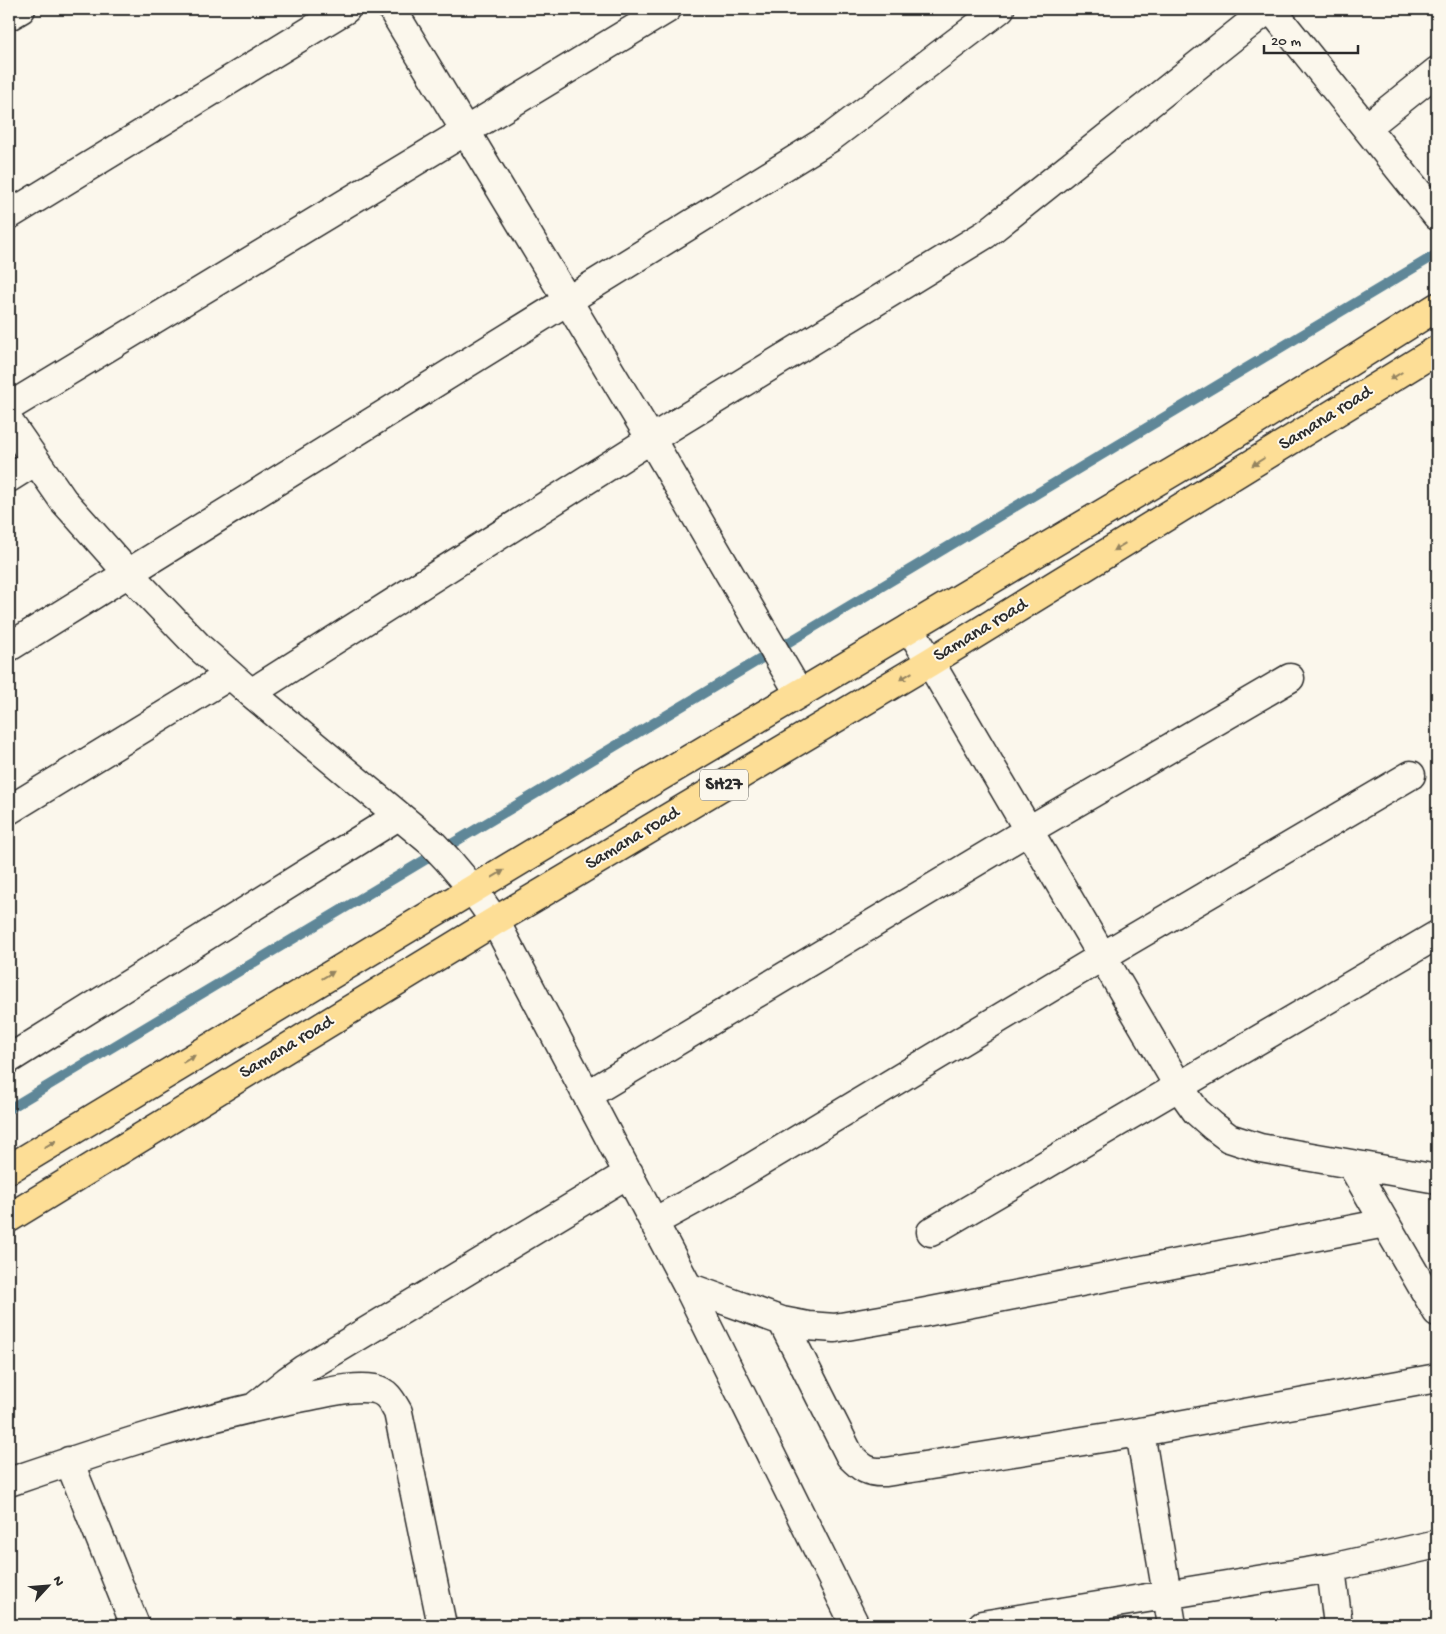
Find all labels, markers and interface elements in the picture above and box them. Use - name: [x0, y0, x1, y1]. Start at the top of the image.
- scale bar: [1264, 22, 1357, 54]
- text: 20 m: [1271, 33, 1301, 51]
- one-way arrow: [1389, 371, 1402, 381]
- street label: Samana road: [1275, 380, 1379, 457]
- one-way arrow: [1251, 457, 1264, 466]
- one-way arrow: [1113, 542, 1126, 551]
- street label: Samana road: [930, 593, 1034, 668]
- one-way arrow: [899, 672, 912, 681]
- road number: SH27: [700, 770, 748, 800]
- street label: Samana road: [582, 801, 686, 876]
- one-way arrow: [491, 869, 504, 878]
- one-way arrow: [322, 971, 335, 980]
- street label: Samana road: [236, 1010, 340, 1085]
- one-way arrow: [182, 1055, 196, 1064]
- one-way arrow: [44, 1139, 57, 1148]
- north arrow: [22, 1562, 72, 1612]
- text: N: [48, 1574, 67, 1589]

